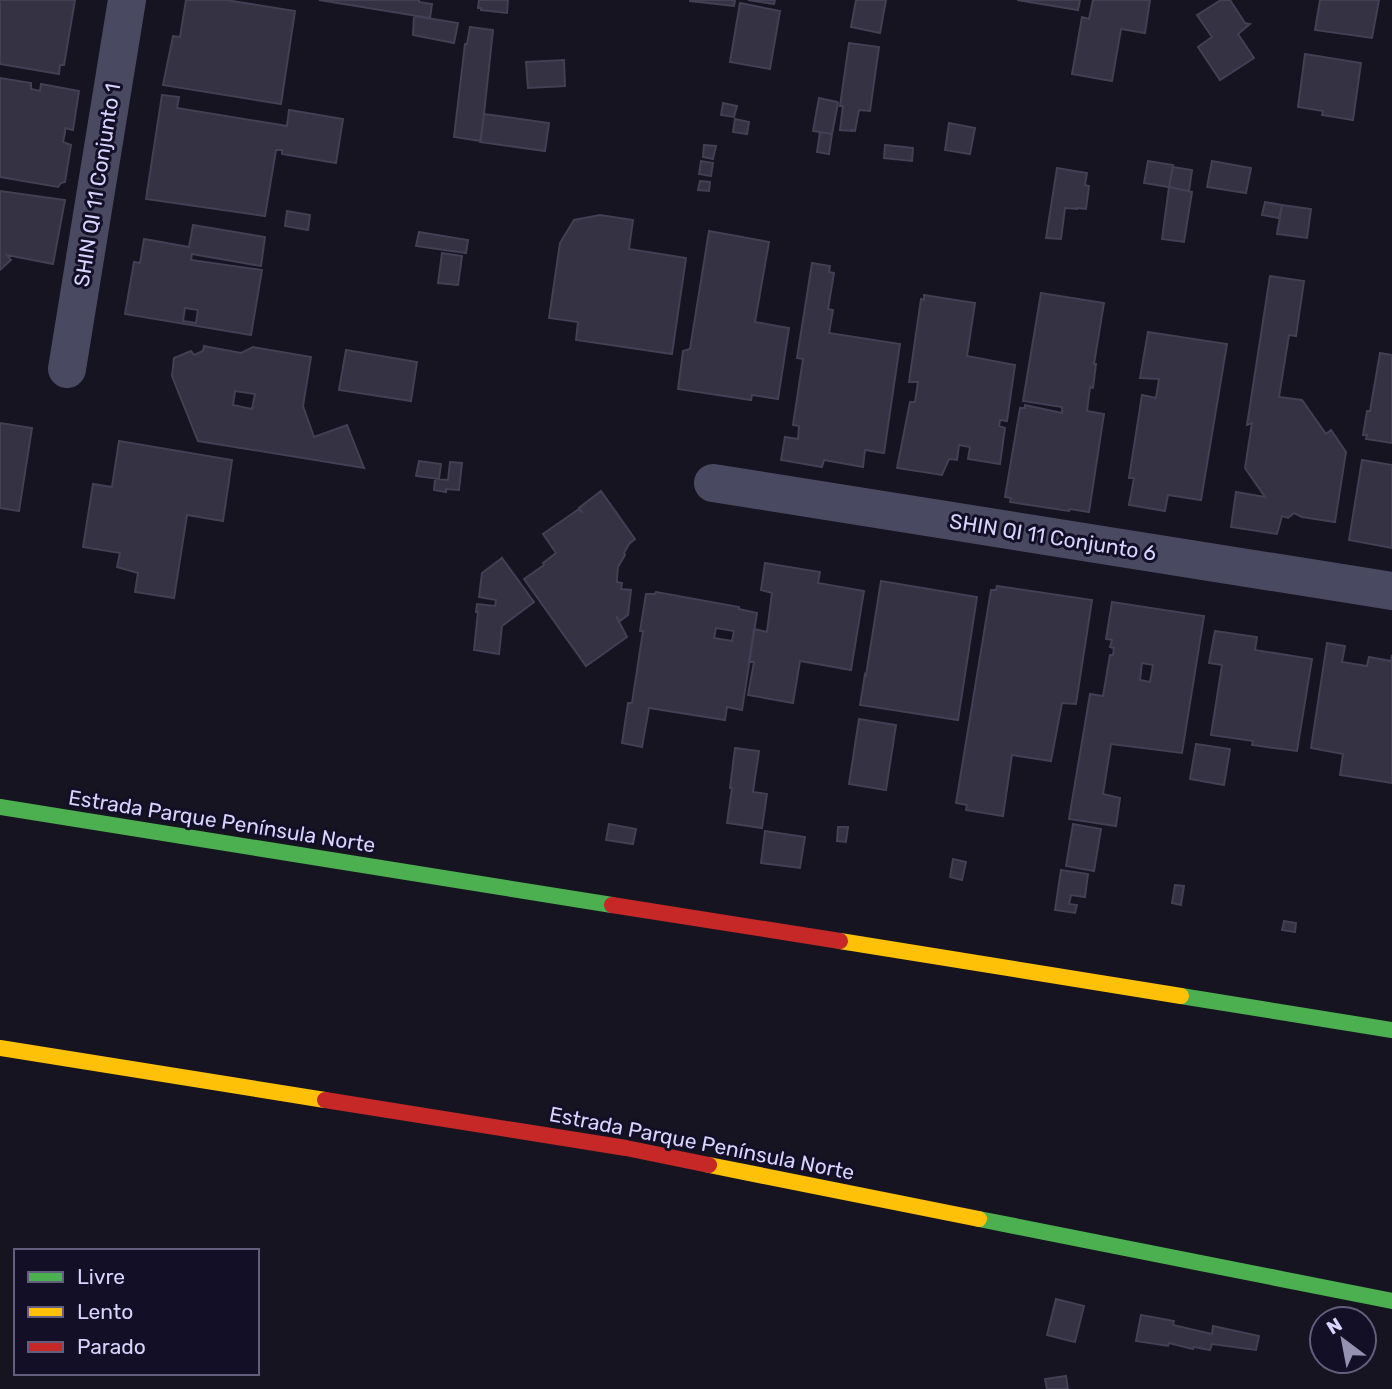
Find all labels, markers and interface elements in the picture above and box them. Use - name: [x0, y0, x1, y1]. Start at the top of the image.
- street label: SHIN QI 11 Conjunto 1: [69, 82, 125, 288]
- street label: SHIN QI 11 Conjunto 6: [948, 508, 1158, 566]
- street label: Estrada Parque Península Norte: [67, 784, 377, 858]
- street label: Estrada Parque Península Norte: [547, 1101, 857, 1185]
- legend: [14, 1249, 259, 1375]
- text: Livre: [77, 1264, 125, 1289]
- text: Lento: [77, 1299, 133, 1324]
- north arrow: [1308, 1305, 1378, 1375]
- text: N: [1322, 1313, 1346, 1339]
- text: Parado: [77, 1334, 146, 1359]

